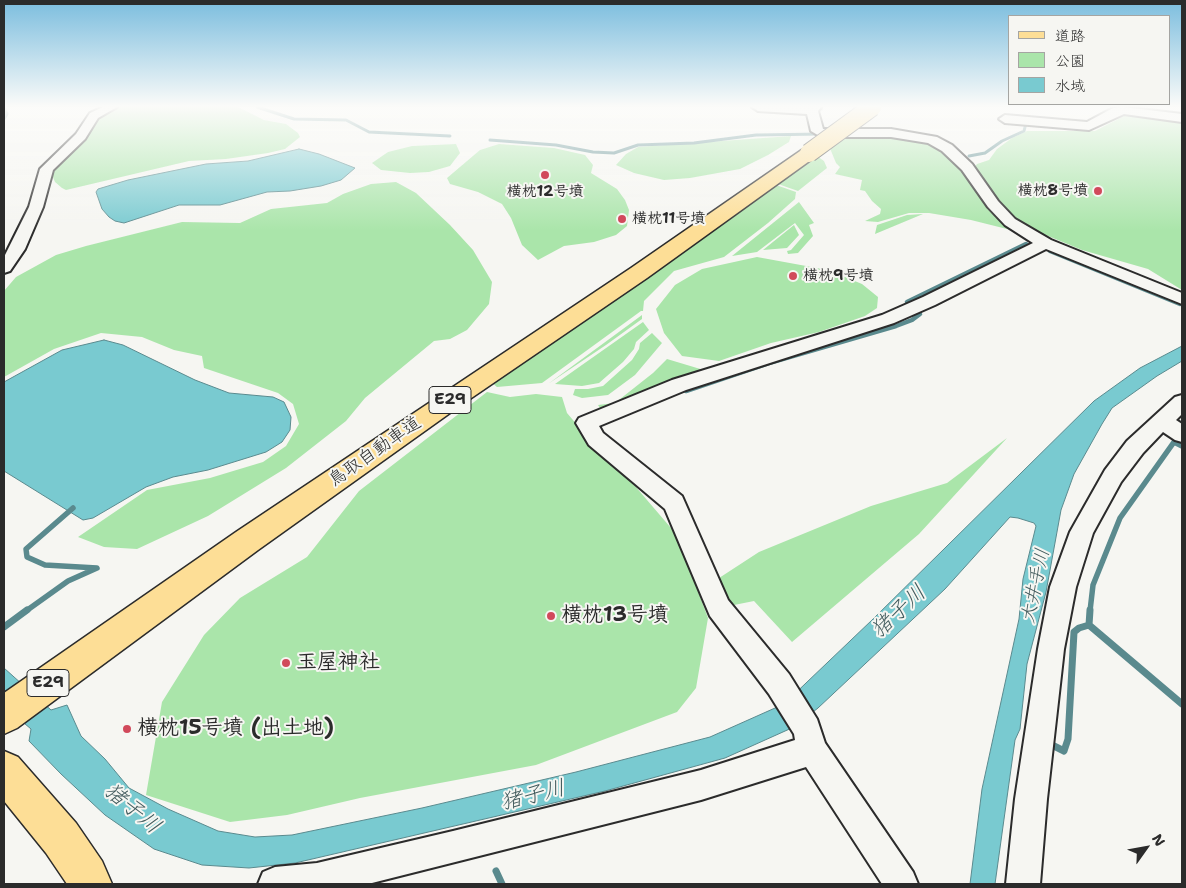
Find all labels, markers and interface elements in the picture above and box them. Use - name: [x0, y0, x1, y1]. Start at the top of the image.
- legend: [1008, 15, 1171, 105]
- text: 道路: [1055, 26, 1085, 46]
- text: 公園: [1055, 51, 1085, 71]
- text: 水域: [1055, 76, 1085, 96]
- marker: 横枕12号墳: [539, 169, 551, 181]
- place label: 横枕8号墳: [1018, 182, 1088, 200]
- place label: 横枕12号墳: [507, 183, 583, 201]
- marker: 横枕8号墳: [1092, 185, 1104, 197]
- place label: 横枕11号墳: [632, 210, 705, 228]
- marker: 横枕11号墳: [616, 213, 628, 225]
- place label: 横枕9号墳: [803, 267, 873, 285]
- marker: 横枕9号墳: [787, 270, 799, 282]
- road number: E29: [429, 386, 471, 414]
- street label: 鳥取自動車道: [325, 412, 425, 492]
- water label: 大井手川: [1017, 546, 1055, 626]
- water label: 猪子川: [866, 580, 932, 644]
- place label: 横枕13号墳: [561, 603, 669, 629]
- marker: 横枕13号墳: [545, 610, 557, 622]
- place label: 玉屋神社: [296, 650, 380, 676]
- marker: 玉屋神社: [280, 657, 292, 669]
- road number: E29: [27, 670, 69, 696]
- place label: 横枕15号墳 (出土地): [137, 716, 334, 742]
- marker: 横枕15号墳 (出土地): [121, 723, 133, 735]
- water label: 猪子川: [498, 775, 568, 817]
- water label: 猪子川: [98, 778, 166, 840]
- north arrow: [1121, 823, 1171, 873]
- text: N: [1148, 831, 1169, 850]

